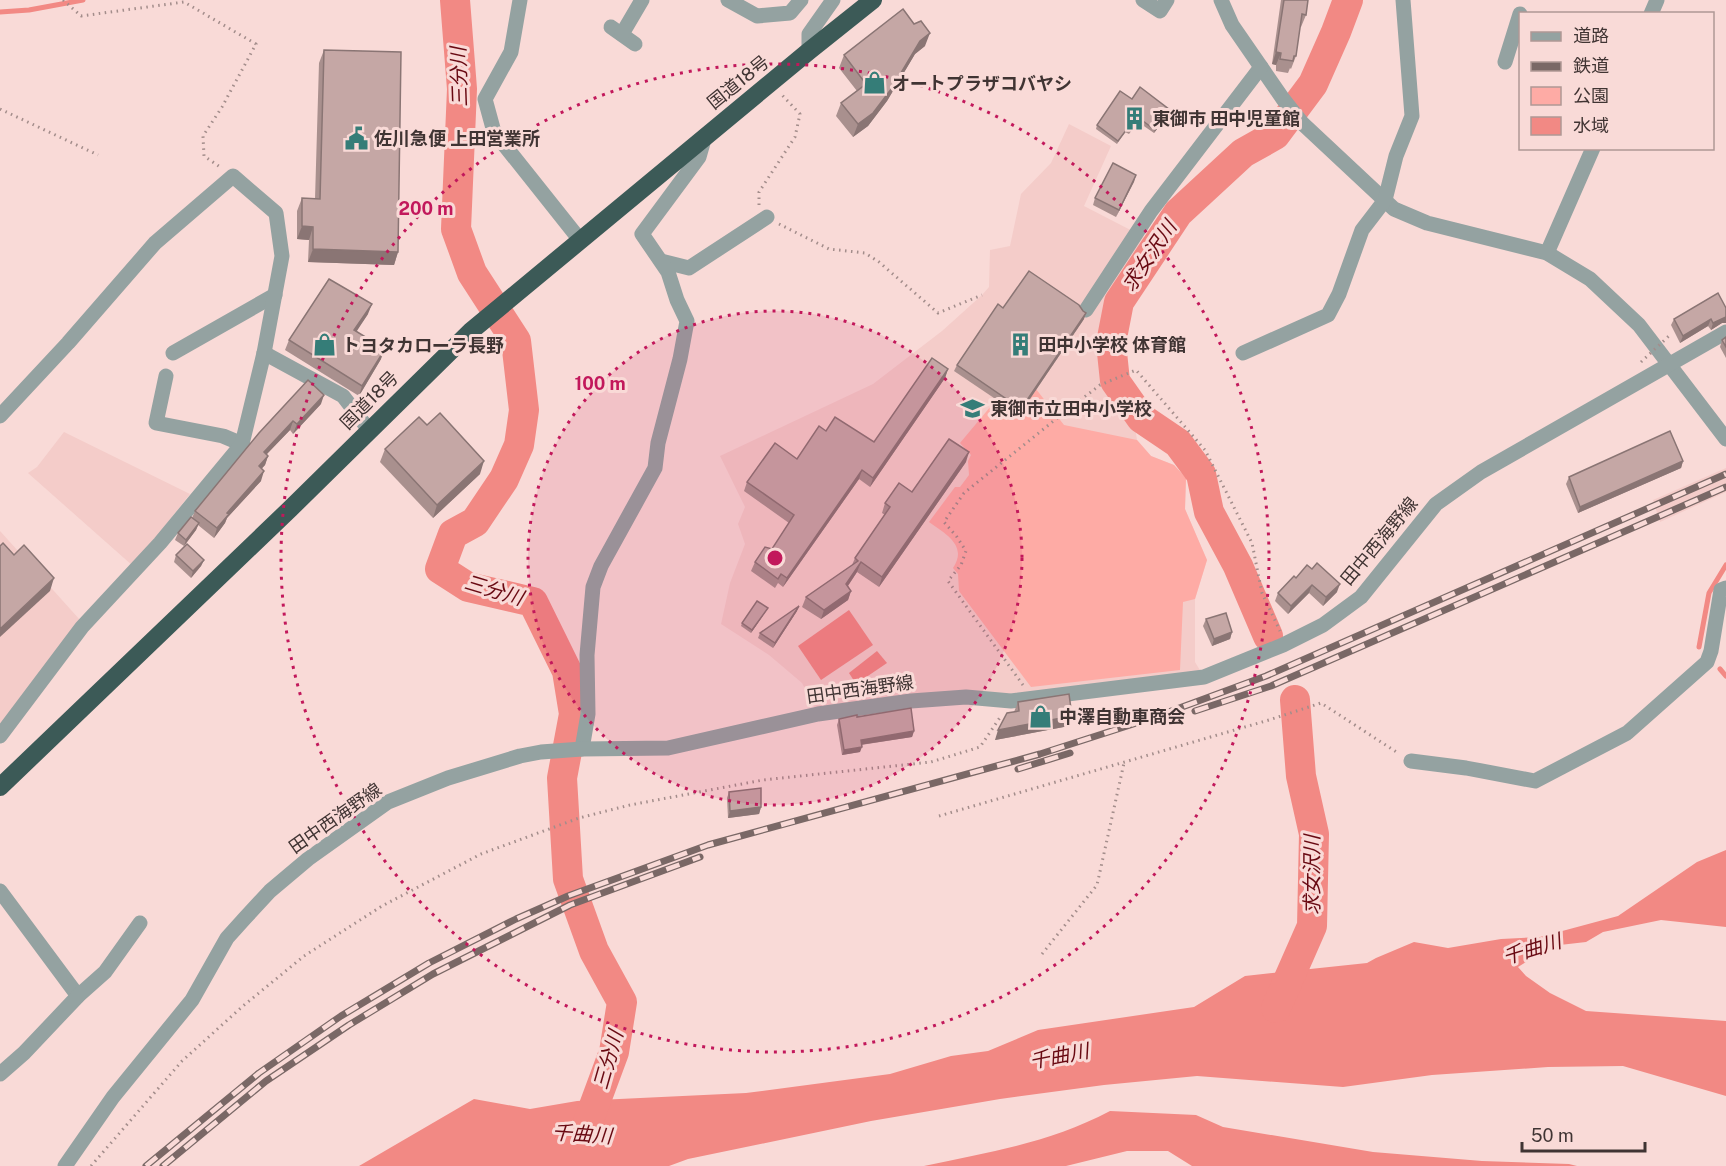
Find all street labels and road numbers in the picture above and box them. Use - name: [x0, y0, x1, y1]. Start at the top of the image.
- street label: 国道18号: [703, 51, 773, 113]
- street label: 国道18号: [336, 367, 402, 433]
- street label: 田中西海野線: [1336, 493, 1422, 589]
- street label: 田中西海野線: [805, 671, 915, 707]
- street label: 田中西海野線: [285, 778, 385, 858]

